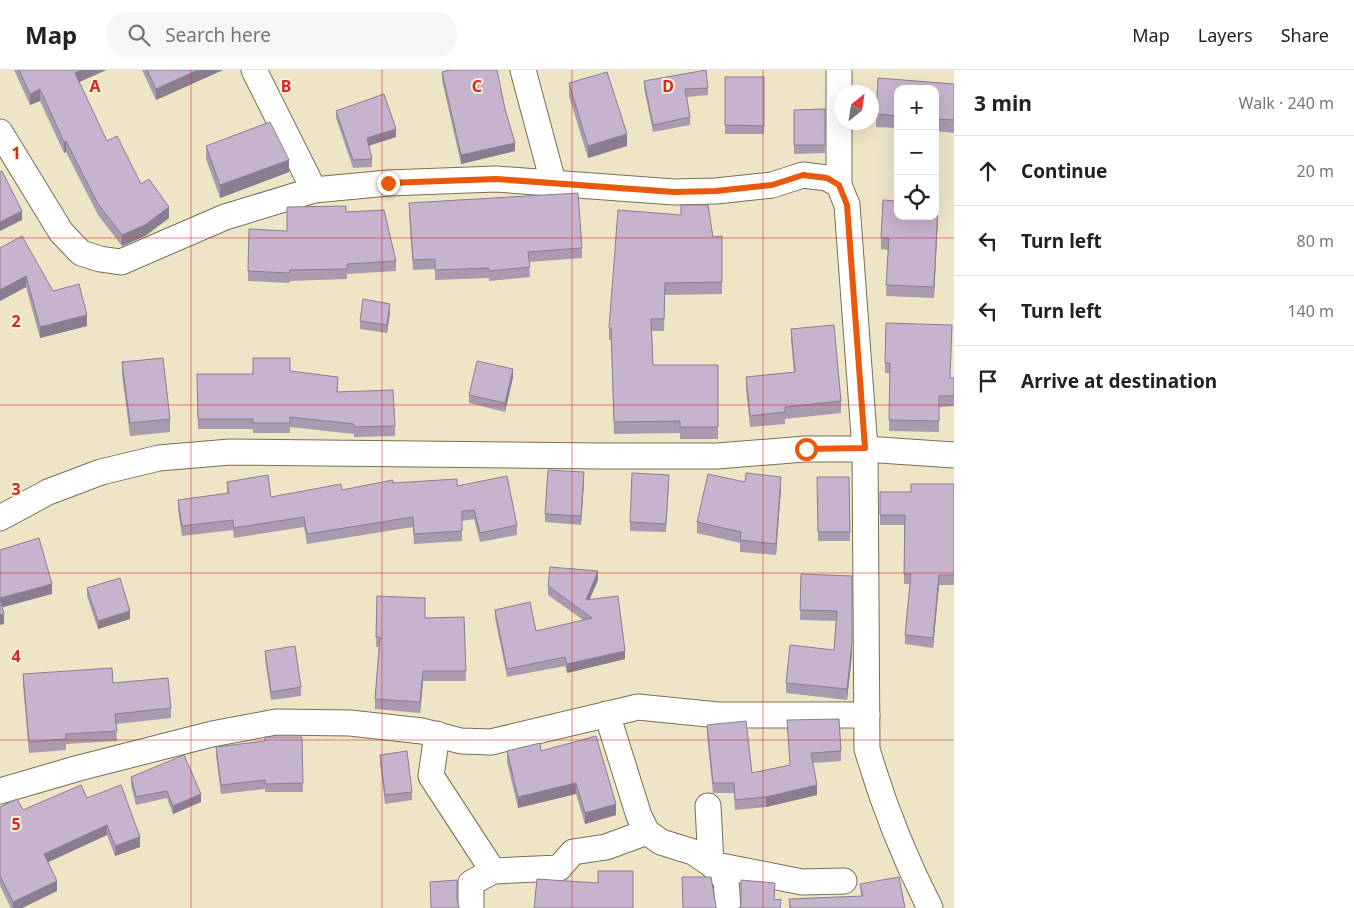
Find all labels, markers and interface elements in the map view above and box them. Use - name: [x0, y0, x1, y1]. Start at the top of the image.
- search box: [107, 12, 457, 57]
- text: Map: [25, 18, 77, 51]
- icon: search: [125, 21, 153, 49]
- text: Search here: [165, 22, 271, 48]
- text: Map: [1132, 23, 1170, 47]
- text: Layers: [1198, 23, 1253, 47]
- text: Share: [1281, 23, 1329, 47]
- text: A: [89, 75, 101, 97]
- text: B: [281, 75, 291, 97]
- text: C: [472, 75, 482, 97]
- text: D: [662, 75, 674, 97]
- north arrow: [834, 85, 879, 130]
- map controls: [894, 85, 939, 220]
- button: +: [894, 85, 939, 130]
- text: 3 min: [974, 89, 1032, 117]
- text: Walk · 240 m: [1239, 92, 1334, 114]
- button: −: [894, 130, 939, 175]
- text: 1: [11, 142, 21, 164]
- icon: ahead: [974, 157, 1002, 185]
- text: Continue: [1021, 158, 1107, 184]
- text: 20 m: [1297, 160, 1334, 182]
- route end: [377, 172, 400, 195]
- button: locate: [894, 175, 939, 220]
- icon: left: [974, 227, 1002, 255]
- text: Turn left: [1021, 228, 1102, 254]
- text: 80 m: [1297, 230, 1334, 252]
- icon: left: [974, 297, 1002, 325]
- text: Turn left: [1021, 298, 1102, 324]
- text: 140 m: [1287, 300, 1334, 322]
- text: 2: [11, 310, 21, 332]
- icon: arrive: [974, 367, 1002, 395]
- text: Arrive at destination: [1021, 368, 1217, 394]
- route start: [795, 438, 818, 461]
- text: 3: [11, 478, 21, 500]
- text: 4: [11, 645, 21, 667]
- text: 5: [11, 813, 21, 835]

